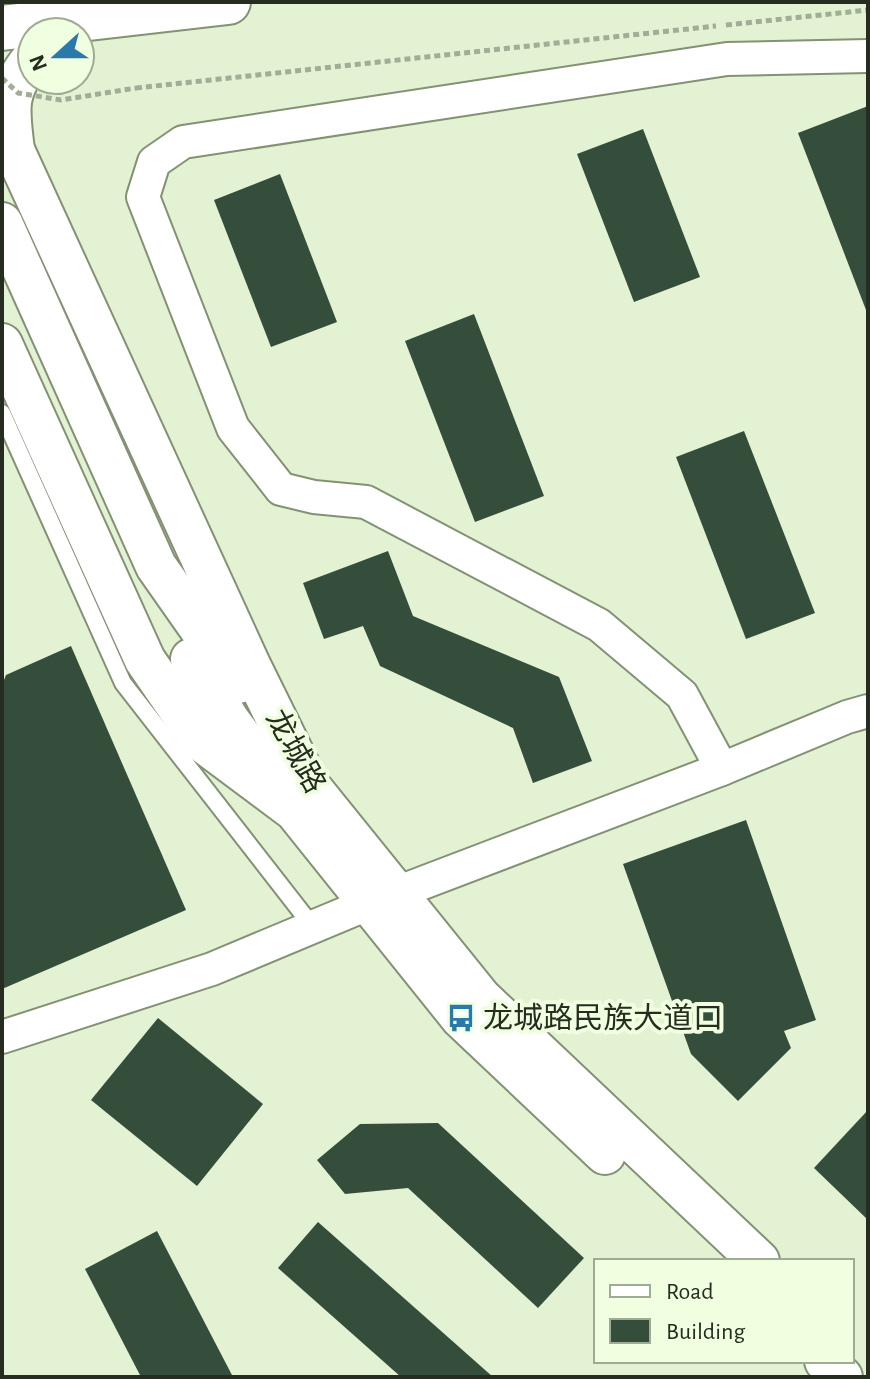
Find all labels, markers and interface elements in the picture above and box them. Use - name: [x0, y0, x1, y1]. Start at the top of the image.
- north arrow: [16, 16, 96, 96]
- text: N: [25, 52, 51, 74]
- street label: 龙城路: [260, 704, 332, 798]
- place label: 龙城路民族大道口: [483, 1002, 723, 1034]
- bus stop icon: 龙城路民族大道口: [446, 1003, 476, 1033]
- legend: [594, 1259, 854, 1363]
- text: Road: [666, 1280, 714, 1304]
- text: Building: [666, 1320, 745, 1344]

